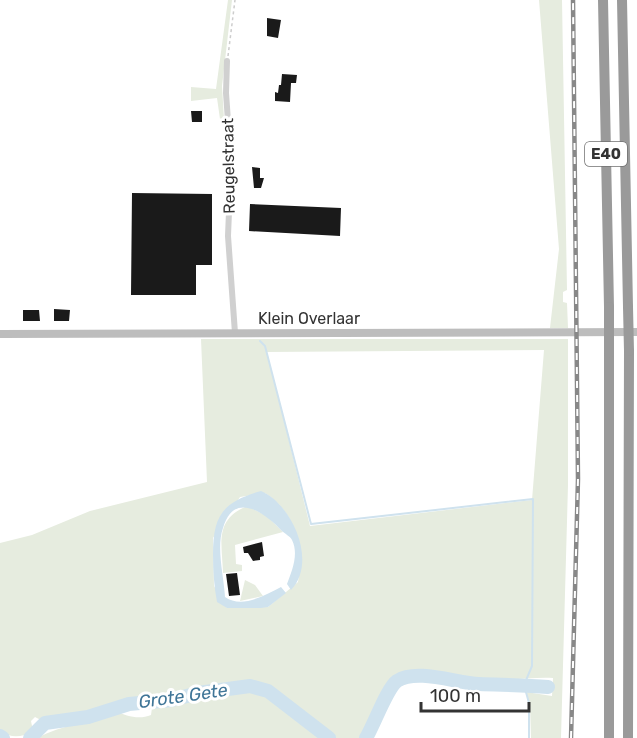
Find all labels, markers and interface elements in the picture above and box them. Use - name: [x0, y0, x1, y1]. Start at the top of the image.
- street label: Reugelstraat: [218, 118, 239, 214]
- road number: E40: [585, 142, 627, 166]
- street label: Klein Overlaar: [258, 309, 360, 328]
- scale bar: [421, 675, 529, 713]
- water label: Grote Gete: [137, 679, 229, 713]
- text: 100 m: [430, 685, 481, 707]

